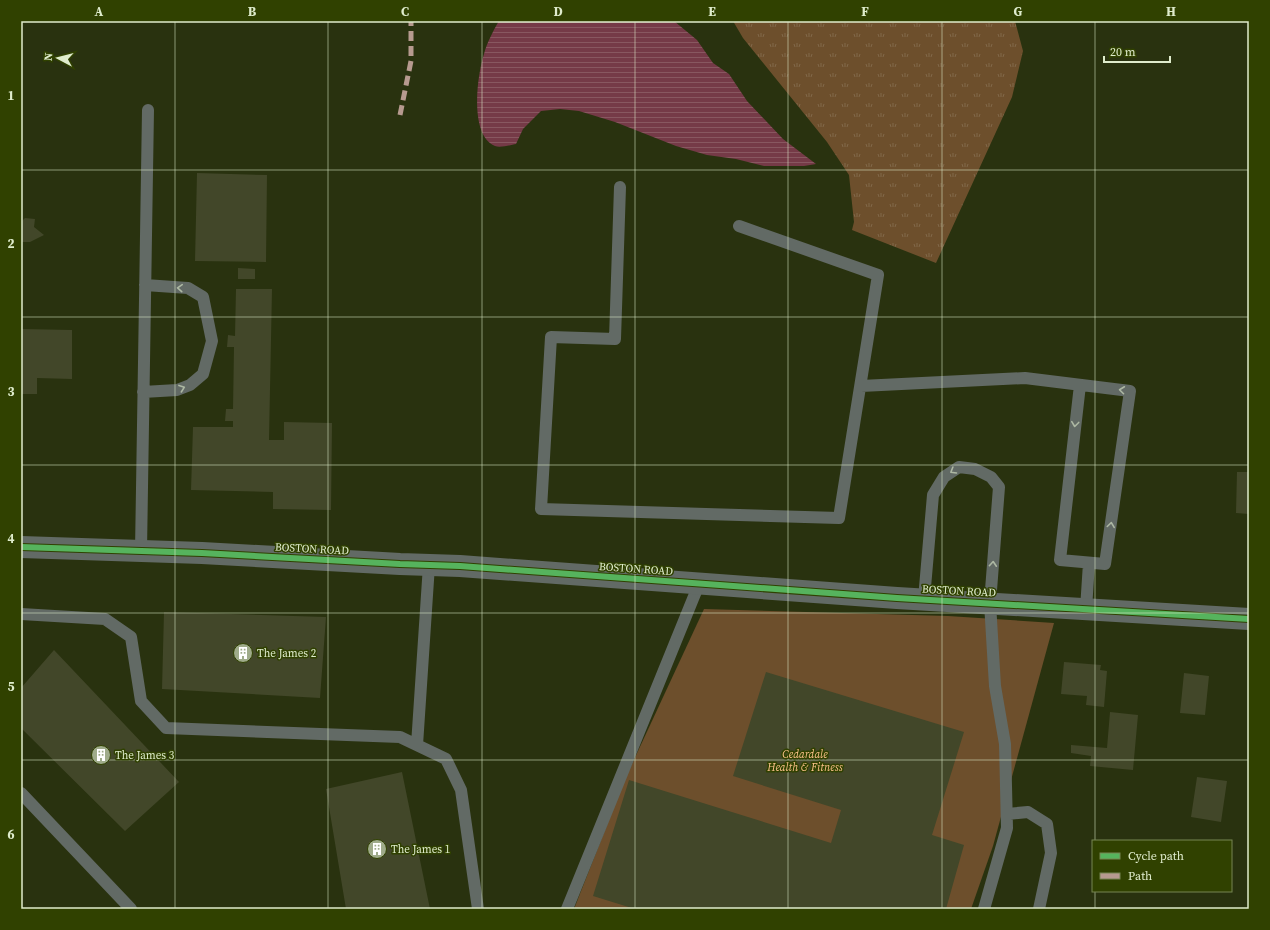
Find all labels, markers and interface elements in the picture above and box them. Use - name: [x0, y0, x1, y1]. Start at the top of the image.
- text: A: [95, 3, 104, 20]
- text: B: [248, 3, 257, 20]
- text: C: [401, 3, 409, 20]
- text: D: [553, 3, 563, 20]
- text: E: [708, 3, 716, 20]
- text: F: [861, 3, 869, 20]
- text: G: [1014, 3, 1023, 20]
- text: H: [1166, 3, 1176, 20]
- north arrow: [38, 38, 78, 78]
- scale bar: [1104, 38, 1170, 64]
- text: 20 m: [1110, 44, 1136, 60]
- text: N: [41, 52, 57, 62]
- text: 1: [7, 87, 15, 104]
- text: 2: [7, 235, 15, 252]
- one-way arrow: [177, 283, 183, 292]
- text: 3: [7, 383, 15, 400]
- one-way arrow: [178, 385, 185, 393]
- one-way arrow: [1119, 386, 1125, 395]
- one-way arrow: [1071, 421, 1080, 427]
- one-way arrow: [950, 466, 957, 473]
- one-way arrow: [1106, 522, 1115, 529]
- text: 4: [7, 530, 15, 547]
- street label: BOSTON ROAD: [275, 540, 350, 558]
- street label: BOSTON ROAD: [598, 559, 674, 579]
- one-way arrow: [989, 561, 998, 567]
- street label: BOSTON ROAD: [922, 582, 997, 600]
- building icon: The James 2: [232, 642, 254, 664]
- place label: The James 2: [257, 646, 317, 661]
- text: 5: [7, 678, 15, 695]
- building icon: The James 3: [90, 744, 112, 766]
- park label: Cedardale Health & Fitness: [766, 747, 843, 775]
- place label: The James 3: [115, 748, 175, 763]
- text: 6: [7, 826, 15, 843]
- building icon: The James 1: [366, 838, 388, 860]
- legend: [1092, 840, 1232, 892]
- place label: The James 1: [391, 842, 450, 857]
- text: Cycle path: [1128, 848, 1184, 864]
- text: Path: [1128, 868, 1152, 884]

